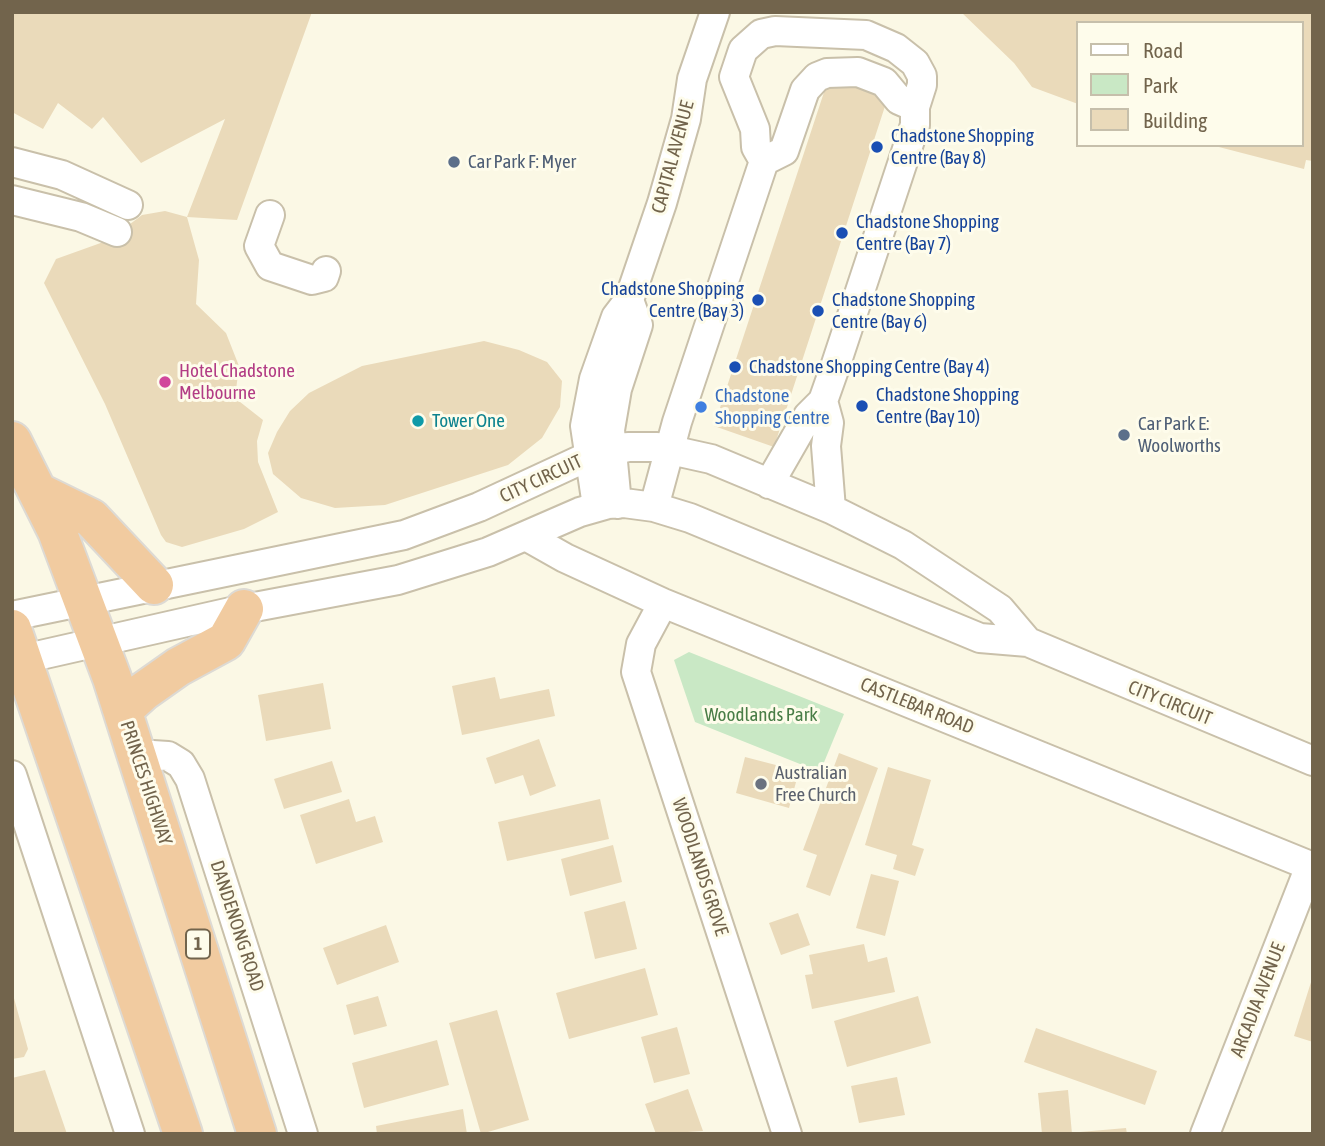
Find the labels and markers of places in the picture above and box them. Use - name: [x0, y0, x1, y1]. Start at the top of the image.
- place label: Chadstone Shopping Centre (Bay 8): [891, 125, 1034, 169]
- marker: Chadstone Shopping Centre (Bay 8): [869, 139, 885, 155]
- place label: Car Park F: Myer: [468, 151, 576, 173]
- marker: Car Park F: Myer: [446, 154, 462, 170]
- place label: Chadstone Shopping Centre (Bay 7): [856, 211, 999, 255]
- marker: Chadstone Shopping Centre (Bay 7): [834, 225, 850, 241]
- place label: Chadstone Shopping Centre (Bay 3): [601, 278, 744, 322]
- place label: Chadstone Shopping Centre (Bay 6): [832, 289, 975, 333]
- marker: Chadstone Shopping Centre (Bay 3): [750, 292, 766, 308]
- marker: Chadstone Shopping Centre (Bay 6): [810, 303, 826, 319]
- place label: Chadstone Shopping Centre (Bay 4): [749, 356, 989, 378]
- marker: Chadstone Shopping Centre (Bay 4): [727, 359, 743, 375]
- place label: Hotel Chadstone Melbourne: [179, 360, 295, 404]
- marker: Hotel Chadstone Melbourne: [157, 374, 173, 390]
- place label: Chadstone Shopping Centre (Bay 10): [876, 384, 1019, 428]
- place label: Chadstone Shopping Centre: [715, 385, 830, 429]
- marker: Chadstone Shopping Centre (Bay 10): [854, 398, 870, 414]
- marker: Chadstone Shopping Centre: [693, 399, 709, 415]
- place label: Tower One: [432, 410, 505, 432]
- marker: Tower One: [410, 413, 426, 429]
- place label: Car Park E: Woolworths: [1138, 413, 1221, 457]
- marker: Car Park E: Woolworths: [1116, 427, 1132, 443]
- place label: Australian Free Church: [775, 762, 856, 806]
- marker: Australian Free Church: [753, 776, 769, 792]

